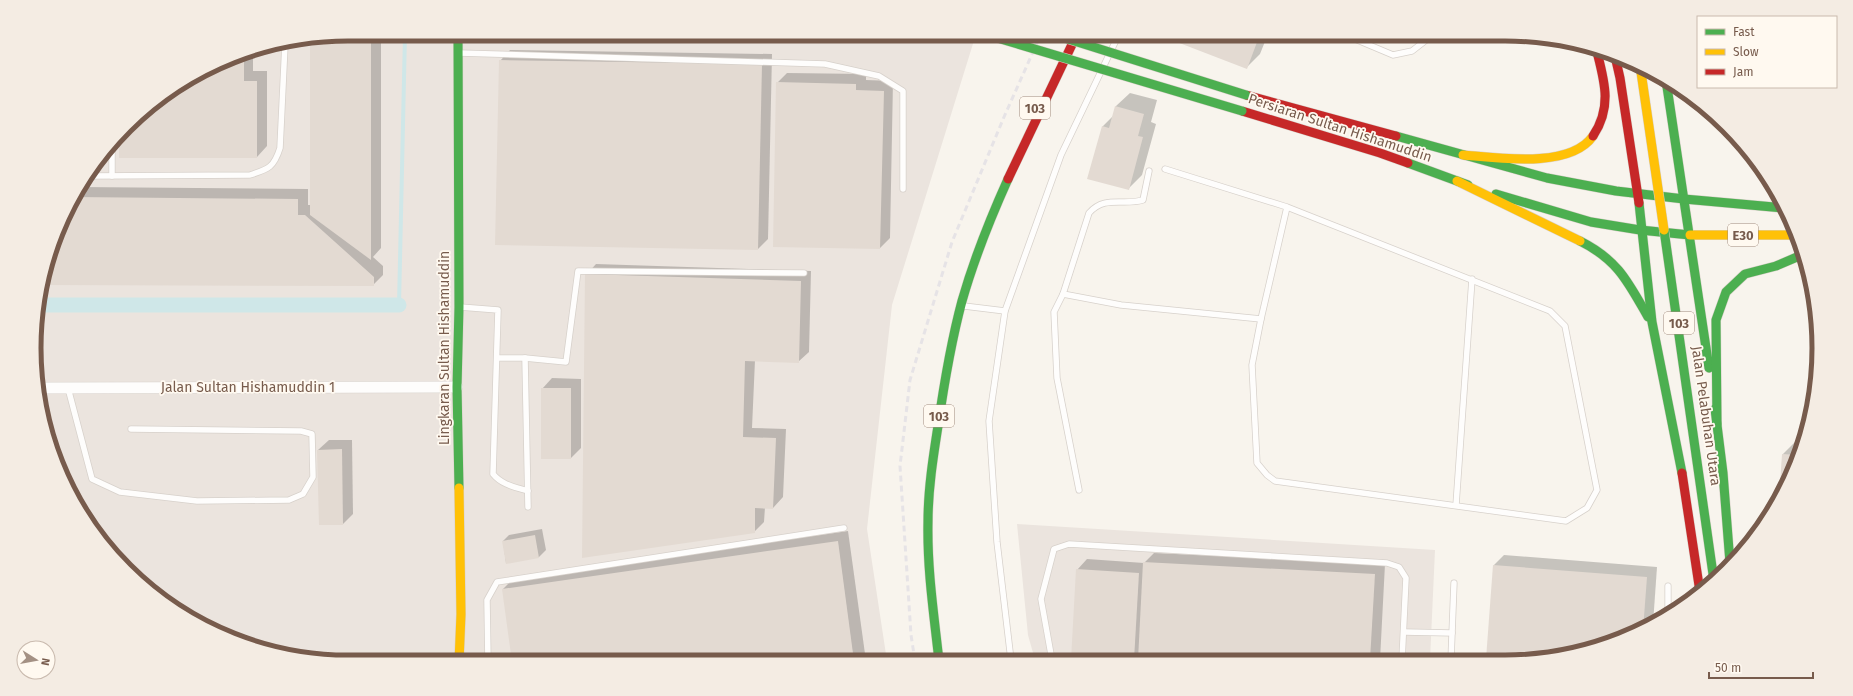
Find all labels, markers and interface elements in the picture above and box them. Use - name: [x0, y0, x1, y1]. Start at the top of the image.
- legend: [1697, 16, 1837, 88]
- text: Fast: [1733, 25, 1755, 39]
- text: Slow: [1733, 45, 1759, 59]
- text: Jam: [1733, 65, 1753, 79]
- street label: Persiaran Sultan Hishamuddin: [1246, 90, 1434, 166]
- road number: 103: [1020, 97, 1050, 119]
- road number: E30: [1728, 224, 1758, 246]
- street label: Lingkaran Sultan Hishamuddin: [436, 251, 453, 445]
- road number: 103: [1664, 312, 1694, 334]
- street label: Jalan Pelabuhan Utara: [1688, 345, 1724, 487]
- street label: Jalan Sultan Hishamuddin 1: [161, 379, 335, 396]
- road number: 103: [924, 405, 954, 427]
- north arrow: [16, 640, 56, 680]
- scale bar: [1709, 654, 1813, 680]
- text: N: [38, 657, 52, 667]
- text: 50 m: [1715, 661, 1741, 675]

